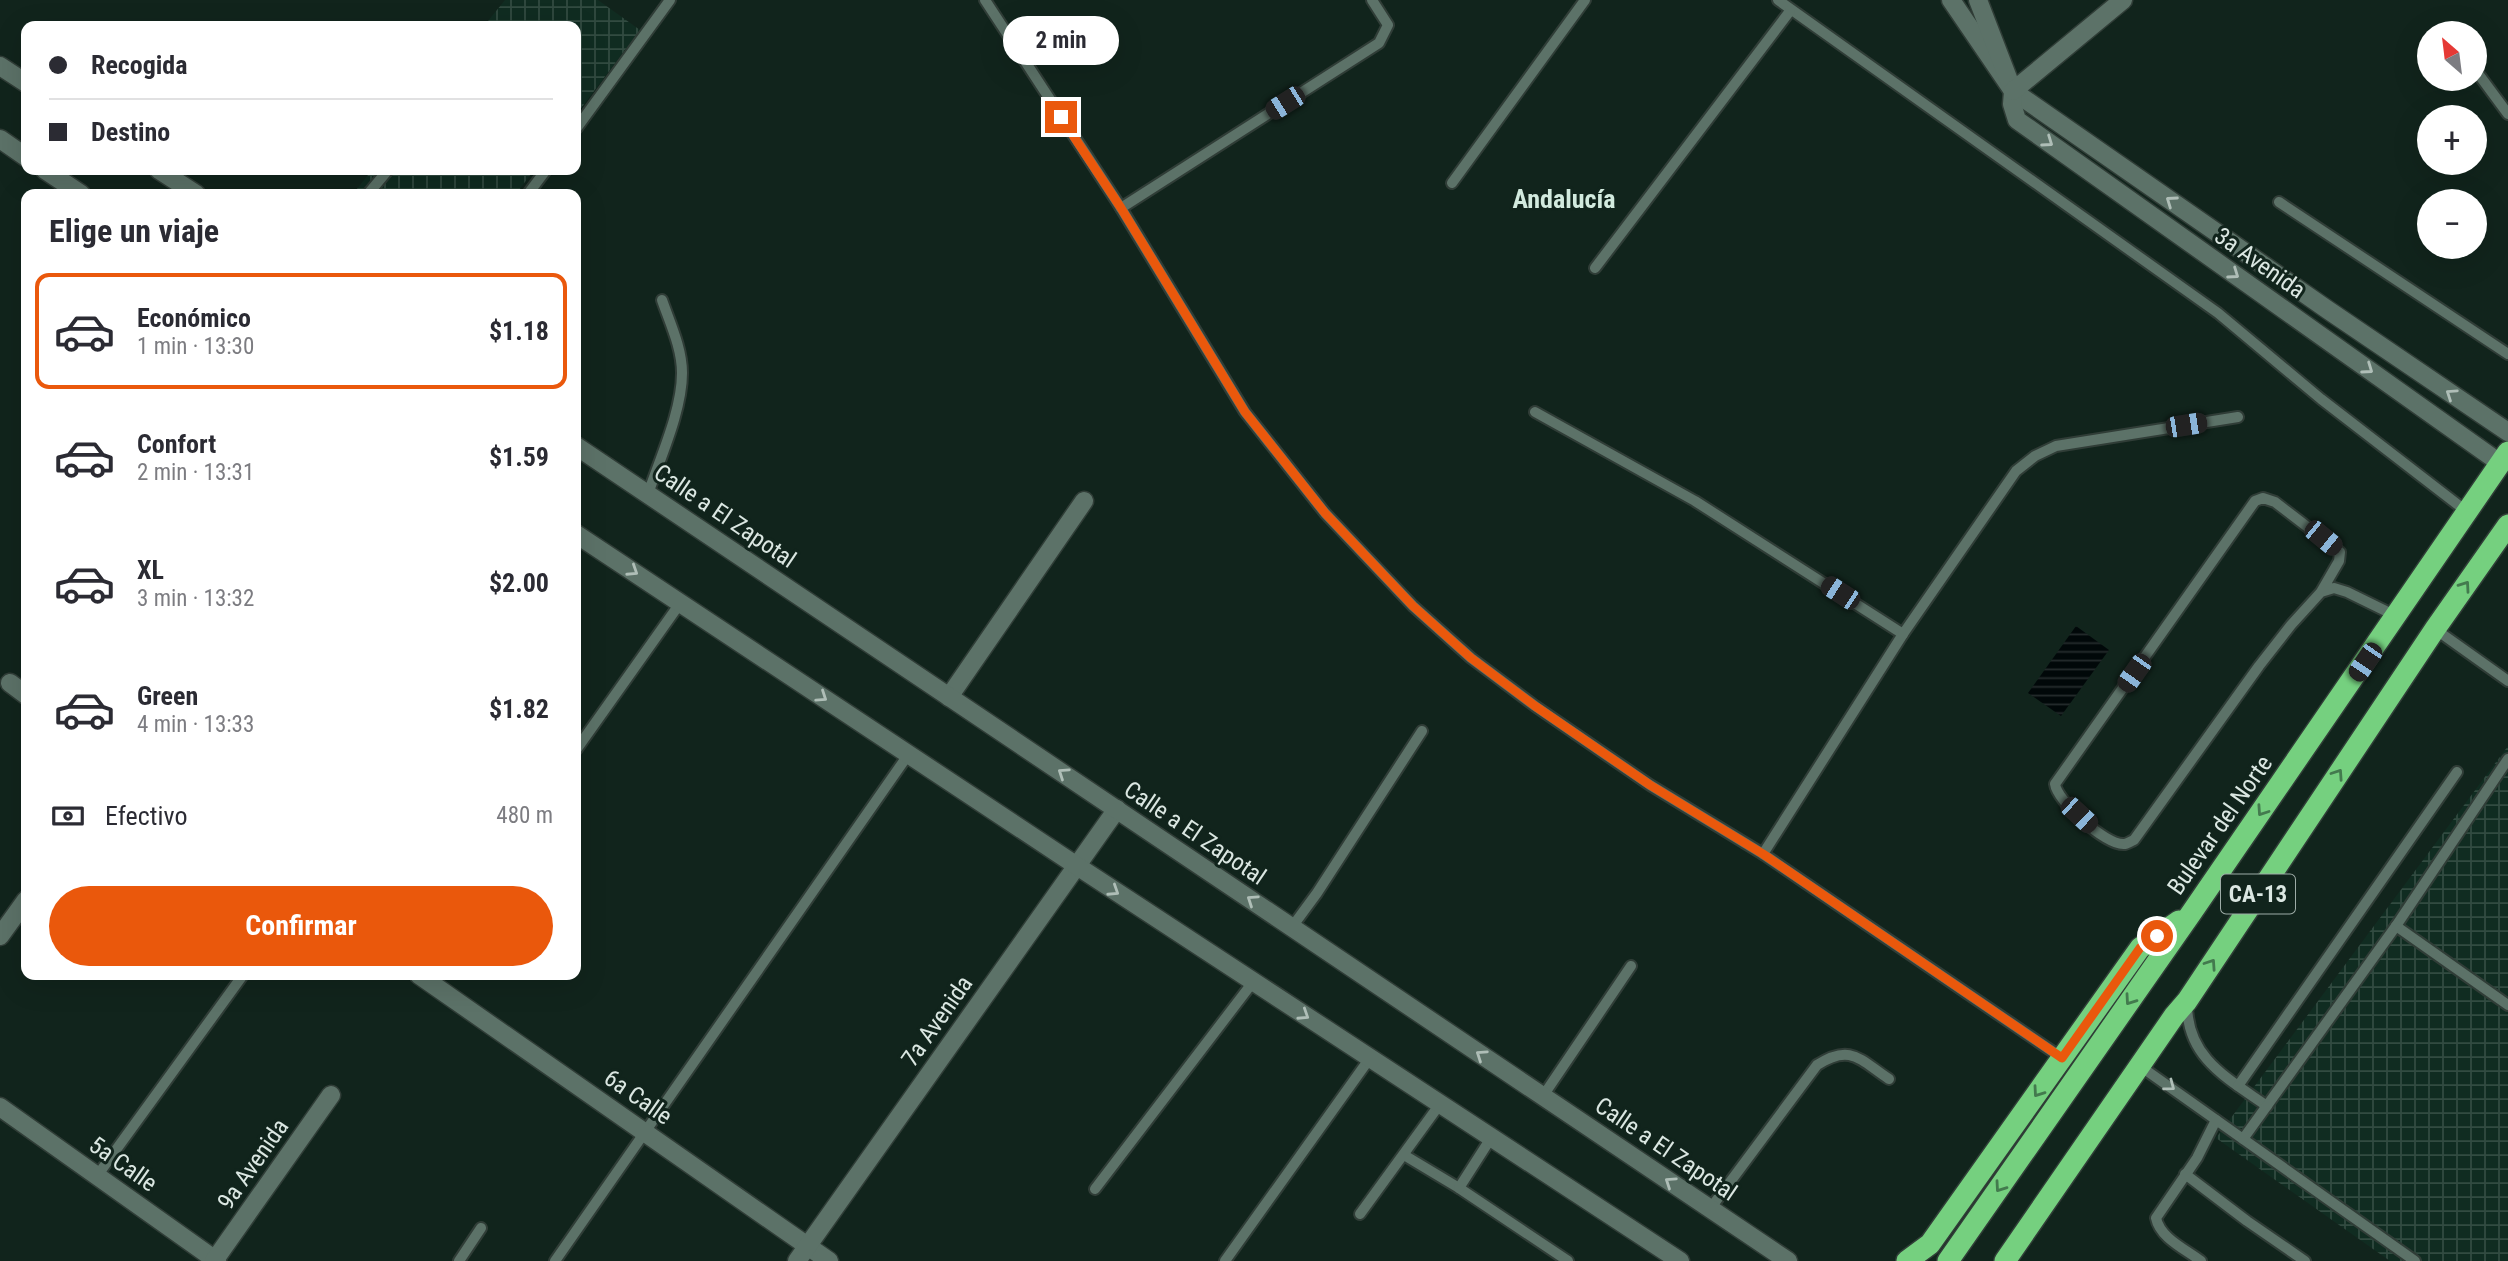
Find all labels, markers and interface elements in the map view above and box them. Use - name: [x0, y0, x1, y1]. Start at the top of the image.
- callout: 2 min: [1003, 16, 1119, 64]
- north arrow: [2417, 21, 2487, 91]
- map controls: [2417, 21, 2487, 259]
- text: 2 min: [1035, 27, 1087, 54]
- text: Recogida: [91, 50, 188, 80]
- car: [1262, 83, 1309, 123]
- route end: [1045, 101, 1077, 133]
- button: +: [2417, 105, 2487, 175]
- text: Destino: [91, 117, 170, 147]
- one-way arrow: [2040, 134, 2053, 147]
- district label: Andalucía: [1512, 184, 1616, 214]
- button: −: [2417, 189, 2487, 259]
- one-way arrow: [2166, 197, 2179, 209]
- text: Elige un viaje: [49, 212, 219, 250]
- street label: 3a Avenida: [2209, 222, 2311, 304]
- one-way arrow: [2226, 266, 2239, 278]
- icon: car: [53, 300, 116, 363]
- text: Económico: [137, 303, 251, 333]
- text: $1.18: [489, 316, 549, 346]
- text: 1 min · 13:30: [137, 333, 254, 360]
- one-way arrow: [2360, 361, 2372, 373]
- one-way arrow: [2446, 389, 2459, 402]
- car: [2164, 411, 2209, 439]
- icon: car: [53, 426, 116, 489]
- text: Confort: [137, 429, 216, 459]
- text: $1.59: [489, 442, 549, 472]
- street label: Calle a El Zapotal: [649, 458, 801, 574]
- text: 2 min · 13:31: [137, 459, 254, 486]
- car: [2301, 517, 2346, 559]
- icon: car: [53, 552, 116, 615]
- text: XL: [137, 555, 164, 585]
- one-way arrow: [625, 562, 638, 575]
- text: $2.00: [489, 568, 549, 598]
- car: [1817, 573, 1864, 613]
- one-way arrow: [2457, 581, 2469, 594]
- text: 3 min · 13:32: [137, 585, 254, 612]
- car: [2345, 639, 2386, 685]
- car: [2114, 650, 2155, 696]
- icon: car: [53, 678, 116, 741]
- text: Green: [137, 681, 198, 711]
- one-way arrow: [814, 689, 827, 701]
- text: $1.82: [489, 694, 549, 724]
- text: 4 min · 13:33: [137, 711, 254, 738]
- street label: Bulevar del Norte: [2162, 750, 2278, 900]
- one-way arrow: [1058, 769, 1071, 782]
- one-way arrow: [2330, 769, 2343, 782]
- street label: Calle a El Zapotal: [1119, 775, 1271, 891]
- car: [2057, 793, 2102, 837]
- icon: cash: [49, 797, 87, 835]
- text: Efectivo: [105, 801, 187, 831]
- text: 480 m: [496, 802, 553, 829]
- one-way arrow: [2258, 803, 2270, 816]
- road number: CA-13: [2221, 874, 2295, 914]
- one-way arrow: [1106, 882, 1119, 895]
- button: Confirmar: [49, 886, 553, 966]
- one-way arrow: [1247, 896, 1260, 909]
- route start: [2141, 920, 2173, 952]
- one-way arrow: [2203, 958, 2216, 971]
- street label: 7a Avenida: [896, 970, 978, 1072]
- one-way arrow: [2126, 992, 2138, 1005]
- one-way arrow: [1297, 1007, 1310, 1020]
- one-way arrow: [1476, 1050, 1489, 1063]
- street label: 6a Calle: [599, 1064, 677, 1130]
- one-way arrow: [2162, 1078, 2175, 1091]
- one-way arrow: [2034, 1084, 2046, 1097]
- street label: Calle a El Zapotal: [1590, 1091, 1742, 1207]
- street label: 9a Avenida: [212, 1113, 294, 1215]
- street label: 5a Calle: [84, 1131, 162, 1197]
- one-way arrow: [1665, 1178, 1678, 1190]
- one-way arrow: [1996, 1179, 2008, 1192]

